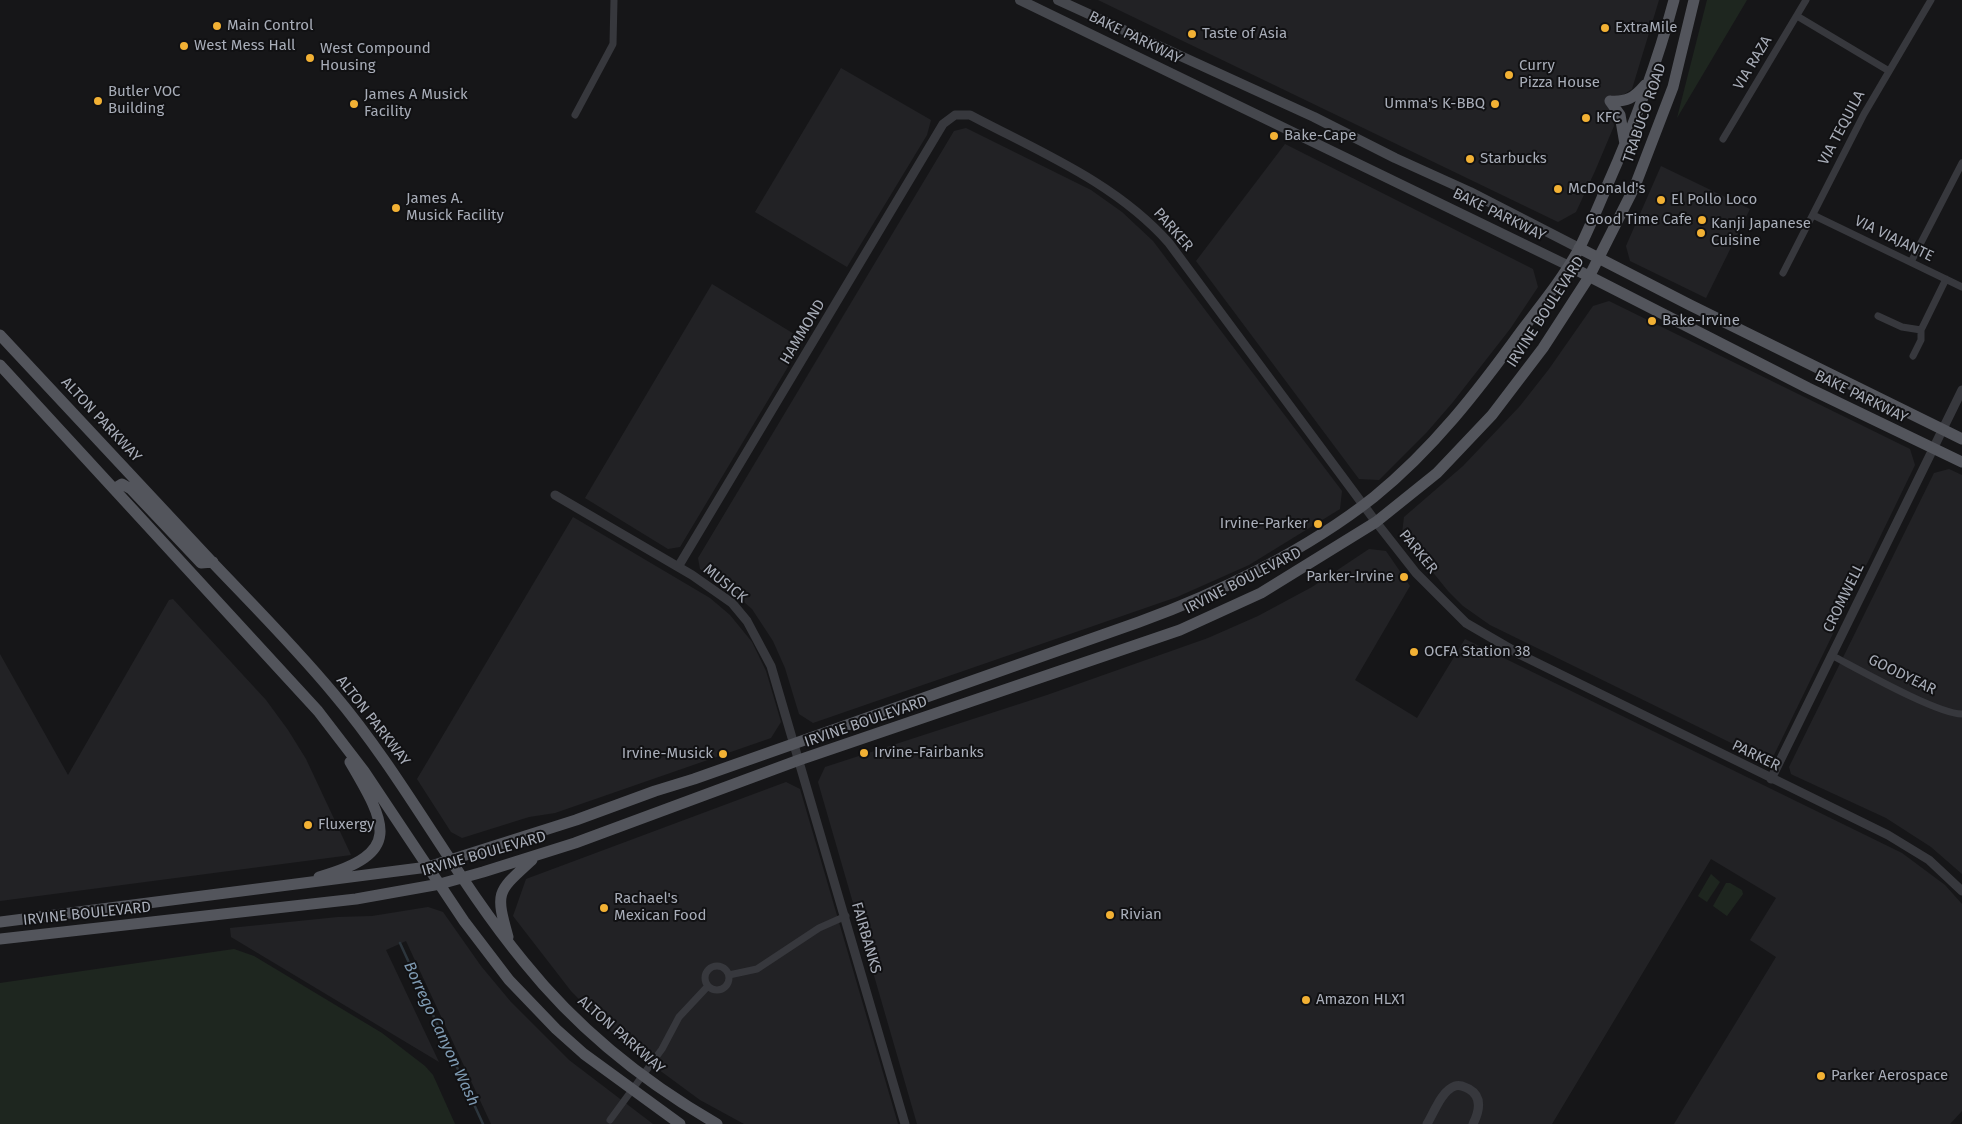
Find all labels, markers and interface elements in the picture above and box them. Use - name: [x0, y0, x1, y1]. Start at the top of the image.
- street label: BAKE PARKWAY: [1086, 8, 1184, 68]
- place label: Main Control: [227, 17, 313, 35]
- place label: ExtraMile: [1615, 19, 1678, 37]
- marker: Main Control: [211, 20, 223, 32]
- marker: ExtraMile: [1599, 22, 1611, 34]
- place label: Taste of Asia: [1202, 25, 1287, 43]
- marker: Taste of Asia: [1186, 28, 1198, 40]
- street label: VIA RAZA: [1730, 33, 1776, 93]
- place label: West Mess Hall: [194, 37, 295, 55]
- marker: West Mess Hall: [178, 40, 190, 52]
- place label: West Compound Housing: [320, 40, 431, 75]
- marker: West Compound Housing: [304, 52, 316, 64]
- place label: Curry Pizza House: [1519, 57, 1600, 92]
- street label: TRABUCO ROAD: [1620, 61, 1670, 165]
- marker: Curry Pizza House: [1503, 69, 1515, 81]
- place label: Butler VOC Building: [108, 83, 180, 118]
- place label: James A Musick Facility: [364, 86, 468, 121]
- street label: VIA TEQUILA: [1815, 88, 1869, 168]
- marker: Butler VOC Building: [92, 95, 104, 107]
- place label: Umma's K-BBQ: [1384, 95, 1485, 113]
- marker: James A Musick Facility: [348, 98, 360, 110]
- marker: Umma's K-BBQ: [1489, 98, 1501, 110]
- place label: KFC: [1596, 109, 1620, 127]
- marker: KFC: [1580, 112, 1592, 124]
- place label: Bake-Cape: [1284, 127, 1357, 145]
- marker: Bake-Cape: [1268, 130, 1280, 142]
- place label: Starbucks: [1480, 150, 1547, 168]
- marker: Starbucks: [1464, 153, 1476, 165]
- place label: McDonald's: [1568, 180, 1645, 198]
- marker: McDonald's: [1552, 183, 1564, 195]
- street label: BAKE PARKWAY: [1450, 185, 1548, 245]
- place label: James A. Musick Facility: [406, 190, 504, 225]
- place label: El Pollo Loco: [1671, 191, 1757, 209]
- marker: El Pollo Loco: [1655, 194, 1667, 206]
- marker: James A. Musick Facility: [390, 202, 402, 214]
- street label: PARKER: [1149, 205, 1197, 255]
- place label: Good Time Cafe: [1586, 211, 1692, 229]
- street label: VIA VIAJANTE: [1851, 212, 1937, 266]
- marker: Good Time Cafe: [1696, 214, 1708, 226]
- place label: Kanji Japanese Cuisine: [1711, 215, 1811, 250]
- marker: Kanji Japanese Cuisine: [1695, 227, 1707, 239]
- street label: IRVINE BOULEVARD: [1503, 253, 1589, 371]
- street label: HAMMOND: [777, 296, 829, 368]
- place label: Bake-Irvine: [1662, 312, 1740, 330]
- marker: Bake-Irvine: [1646, 315, 1658, 327]
- street label: BAKE PARKWAY: [1812, 367, 1910, 427]
- street label: ALTON PARKWAY: [57, 374, 145, 466]
- place label: Irvine-Parker: [1220, 515, 1308, 533]
- marker: Irvine-Parker: [1312, 518, 1324, 530]
- street label: PARKER: [1395, 526, 1441, 578]
- street label: IRVINE BOULEVARD: [1182, 544, 1304, 618]
- street label: MUSICK: [699, 561, 751, 607]
- street label: CROMWELL: [1820, 561, 1868, 635]
- place label: Parker-Irvine: [1306, 568, 1394, 586]
- marker: Parker-Irvine: [1398, 571, 1410, 583]
- place label: OCFA Station 38: [1424, 643, 1531, 661]
- marker: OCFA Station 38: [1408, 646, 1420, 658]
- street label: GOODYEAR: [1865, 651, 1939, 699]
- street label: ALTON PARKWAY: [332, 672, 414, 770]
- street label: IRVINE BOULEVARD: [802, 693, 930, 751]
- street label: PARKER: [1729, 737, 1783, 775]
- place label: Irvine-Fairbanks: [874, 744, 984, 762]
- place label: Irvine-Musick: [622, 745, 713, 763]
- marker: Irvine-Fairbanks: [858, 747, 870, 759]
- marker: Irvine-Musick: [717, 748, 729, 760]
- place label: Fluxergy: [318, 816, 374, 834]
- marker: Fluxergy: [302, 819, 314, 831]
- street label: IRVINE BOULEVARD: [420, 828, 548, 880]
- place label: Rachael's Mexican Food: [614, 890, 706, 925]
- street label: IRVINE BOULEVARD: [22, 898, 152, 930]
- street label: FAIRBANKS: [847, 900, 885, 976]
- marker: Rachael's Mexican Food: [598, 902, 610, 914]
- place label: Rivian: [1120, 906, 1162, 924]
- marker: Rivian: [1104, 909, 1116, 921]
- water label: Borrego Canyon Wash: [399, 959, 483, 1109]
- place label: Amazon HLX1: [1316, 991, 1405, 1009]
- street label: ALTON PARKWAY: [574, 992, 668, 1078]
- marker: Amazon HLX1: [1300, 994, 1312, 1006]
- place label: Parker Aerospace: [1831, 1067, 1948, 1085]
- marker: Parker Aerospace: [1815, 1070, 1827, 1082]

